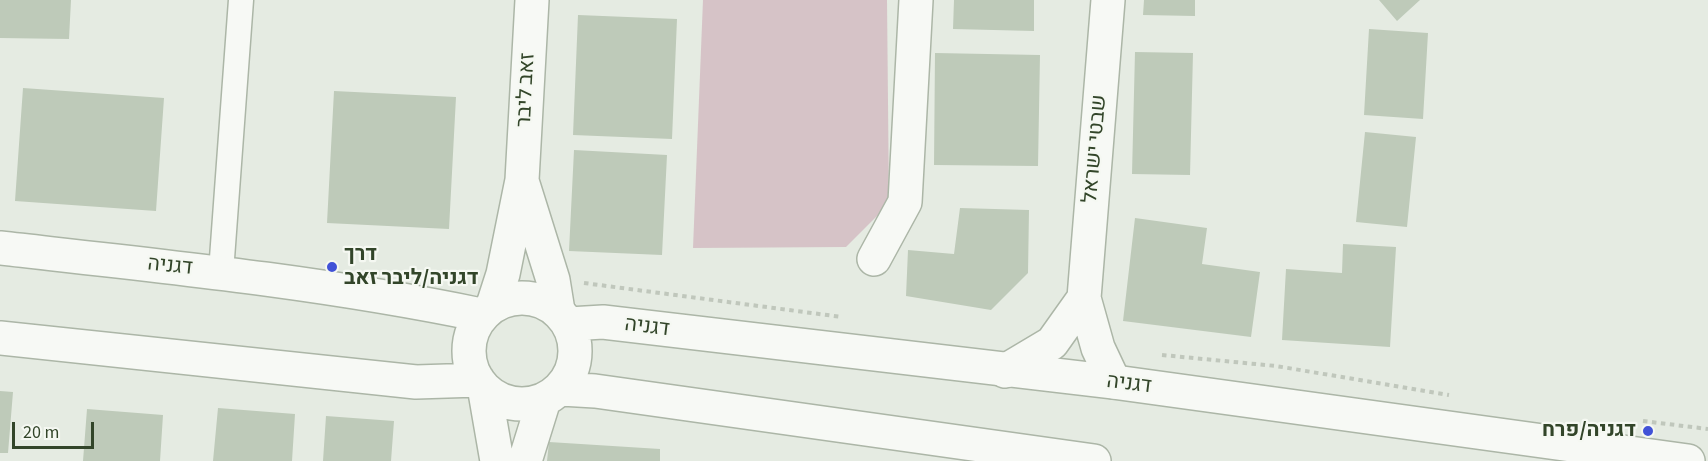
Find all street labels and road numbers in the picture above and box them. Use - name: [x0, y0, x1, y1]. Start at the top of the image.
- street label: זאב ליבר: [512, 52, 542, 128]
- street label: שבטי ישראל: [1079, 94, 1113, 204]
- street label: דגניה: [146, 252, 194, 282]
- street label: דגניה: [623, 313, 671, 343]
- street label: דגניה: [1105, 370, 1153, 400]

